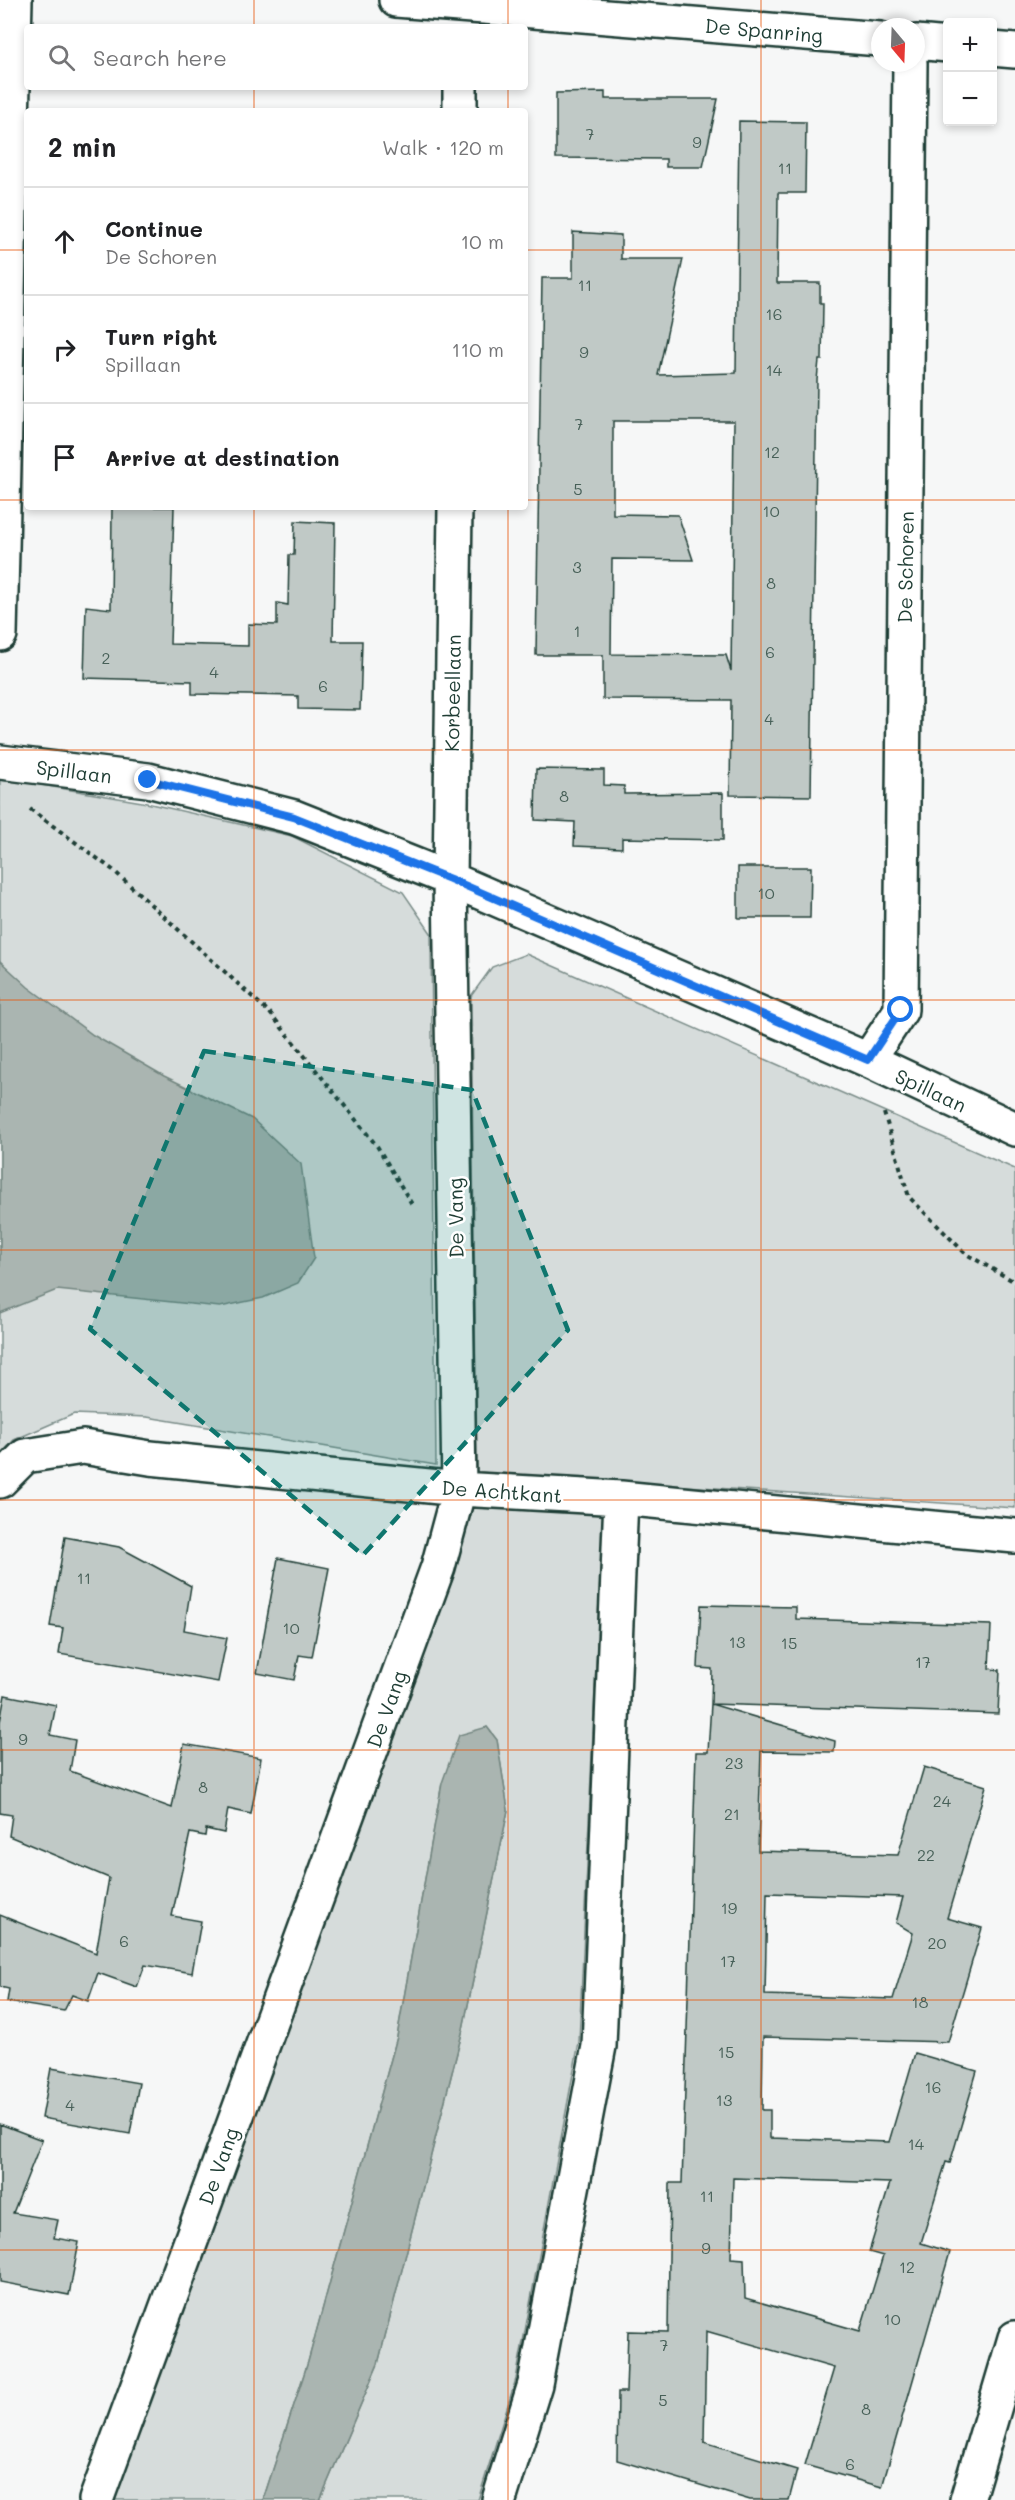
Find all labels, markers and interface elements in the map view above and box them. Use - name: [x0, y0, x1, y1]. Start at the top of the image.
- street label: De Spanring: [704, 12, 824, 48]
- north arrow: [871, 18, 925, 72]
- map controls: [943, 18, 997, 126]
- button: +: [943, 18, 997, 72]
- search box: [24, 24, 528, 90]
- icon: search: [45, 41, 78, 74]
- text: Search here: [93, 43, 227, 72]
- button: −: [943, 72, 997, 126]
- house number: 7: [586, 123, 595, 144]
- text: 2 min: [48, 130, 116, 164]
- house number: 9: [692, 131, 702, 152]
- text: Walk · 120 m: [382, 134, 504, 160]
- house number: 11: [778, 157, 792, 178]
- text: Continue: [105, 214, 203, 243]
- icon: ahead: [48, 225, 81, 258]
- text: 10 m: [460, 228, 504, 254]
- text: De Schoren: [105, 243, 217, 269]
- house number: 11: [578, 274, 592, 295]
- house number: 16: [766, 303, 782, 324]
- text: Turn right: [105, 322, 217, 351]
- icon: right: [48, 333, 81, 366]
- text: 110 m: [451, 336, 504, 362]
- house number: 9: [579, 341, 589, 362]
- text: Spillaan: [105, 351, 181, 377]
- house number: 14: [766, 359, 783, 380]
- house number: 7: [575, 413, 584, 434]
- icon: arrive: [48, 441, 81, 474]
- house number: 12: [764, 441, 780, 462]
- text: Arrive at destination: [105, 443, 340, 472]
- house number: 5: [573, 478, 583, 499]
- house number: 10: [762, 500, 780, 521]
- street label: De Schoren: [891, 511, 919, 623]
- house number: 3: [572, 556, 582, 577]
- house number: 8: [766, 572, 776, 593]
- house number: 1: [573, 620, 581, 641]
- street label: Korbeellaan: [438, 634, 466, 752]
- house number: 6: [765, 641, 775, 662]
- house number: 2: [102, 647, 110, 668]
- house number: 4: [209, 661, 219, 682]
- house number: 6: [318, 675, 328, 696]
- house number: 4: [764, 708, 774, 729]
- street label: Spillaan: [35, 753, 113, 789]
- route end: [134, 766, 160, 792]
- house number: 8: [559, 785, 569, 806]
- house number: 10: [757, 882, 775, 903]
- route start: [887, 996, 913, 1022]
- street label: Spillaan: [891, 1062, 971, 1118]
- street label: De Vang: [441, 1178, 469, 1258]
- street label: De Achtkant: [441, 1474, 563, 1508]
- house number: 11: [77, 1567, 91, 1588]
- house number: 10: [282, 1617, 300, 1638]
- house number: 13: [729, 1631, 745, 1652]
- house number: 15: [781, 1632, 797, 1653]
- house number: 17: [915, 1651, 931, 1672]
- street label: De Vang: [360, 1667, 412, 1751]
- house number: 9: [18, 1728, 28, 1749]
- house number: 23: [725, 1752, 743, 1773]
- house number: 8: [198, 1776, 208, 1797]
- house number: 24: [933, 1790, 952, 1811]
- house number: 21: [724, 1803, 740, 1824]
- house number: 22: [917, 1844, 935, 1865]
- house number: 19: [721, 1897, 737, 1918]
- house number: 6: [119, 1930, 129, 1951]
- house number: 20: [928, 1932, 947, 1953]
- house number: 17: [720, 1950, 736, 1971]
- house number: 18: [912, 1991, 929, 2012]
- house number: 15: [718, 2041, 734, 2062]
- house number: 16: [925, 2076, 941, 2097]
- house number: 13: [716, 2089, 732, 2110]
- house number: 4: [65, 2094, 75, 2115]
- street label: De Vang: [192, 2124, 244, 2208]
- house number: 14: [908, 2133, 925, 2154]
- house number: 11: [700, 2185, 714, 2206]
- house number: 9: [701, 2237, 711, 2258]
- house number: 12: [899, 2256, 915, 2277]
- house number: 10: [883, 2308, 901, 2329]
- house number: 7: [660, 2334, 669, 2355]
- house number: 5: [658, 2389, 668, 2410]
- house number: 8: [861, 2398, 871, 2419]
- house number: 6: [845, 2453, 855, 2474]

